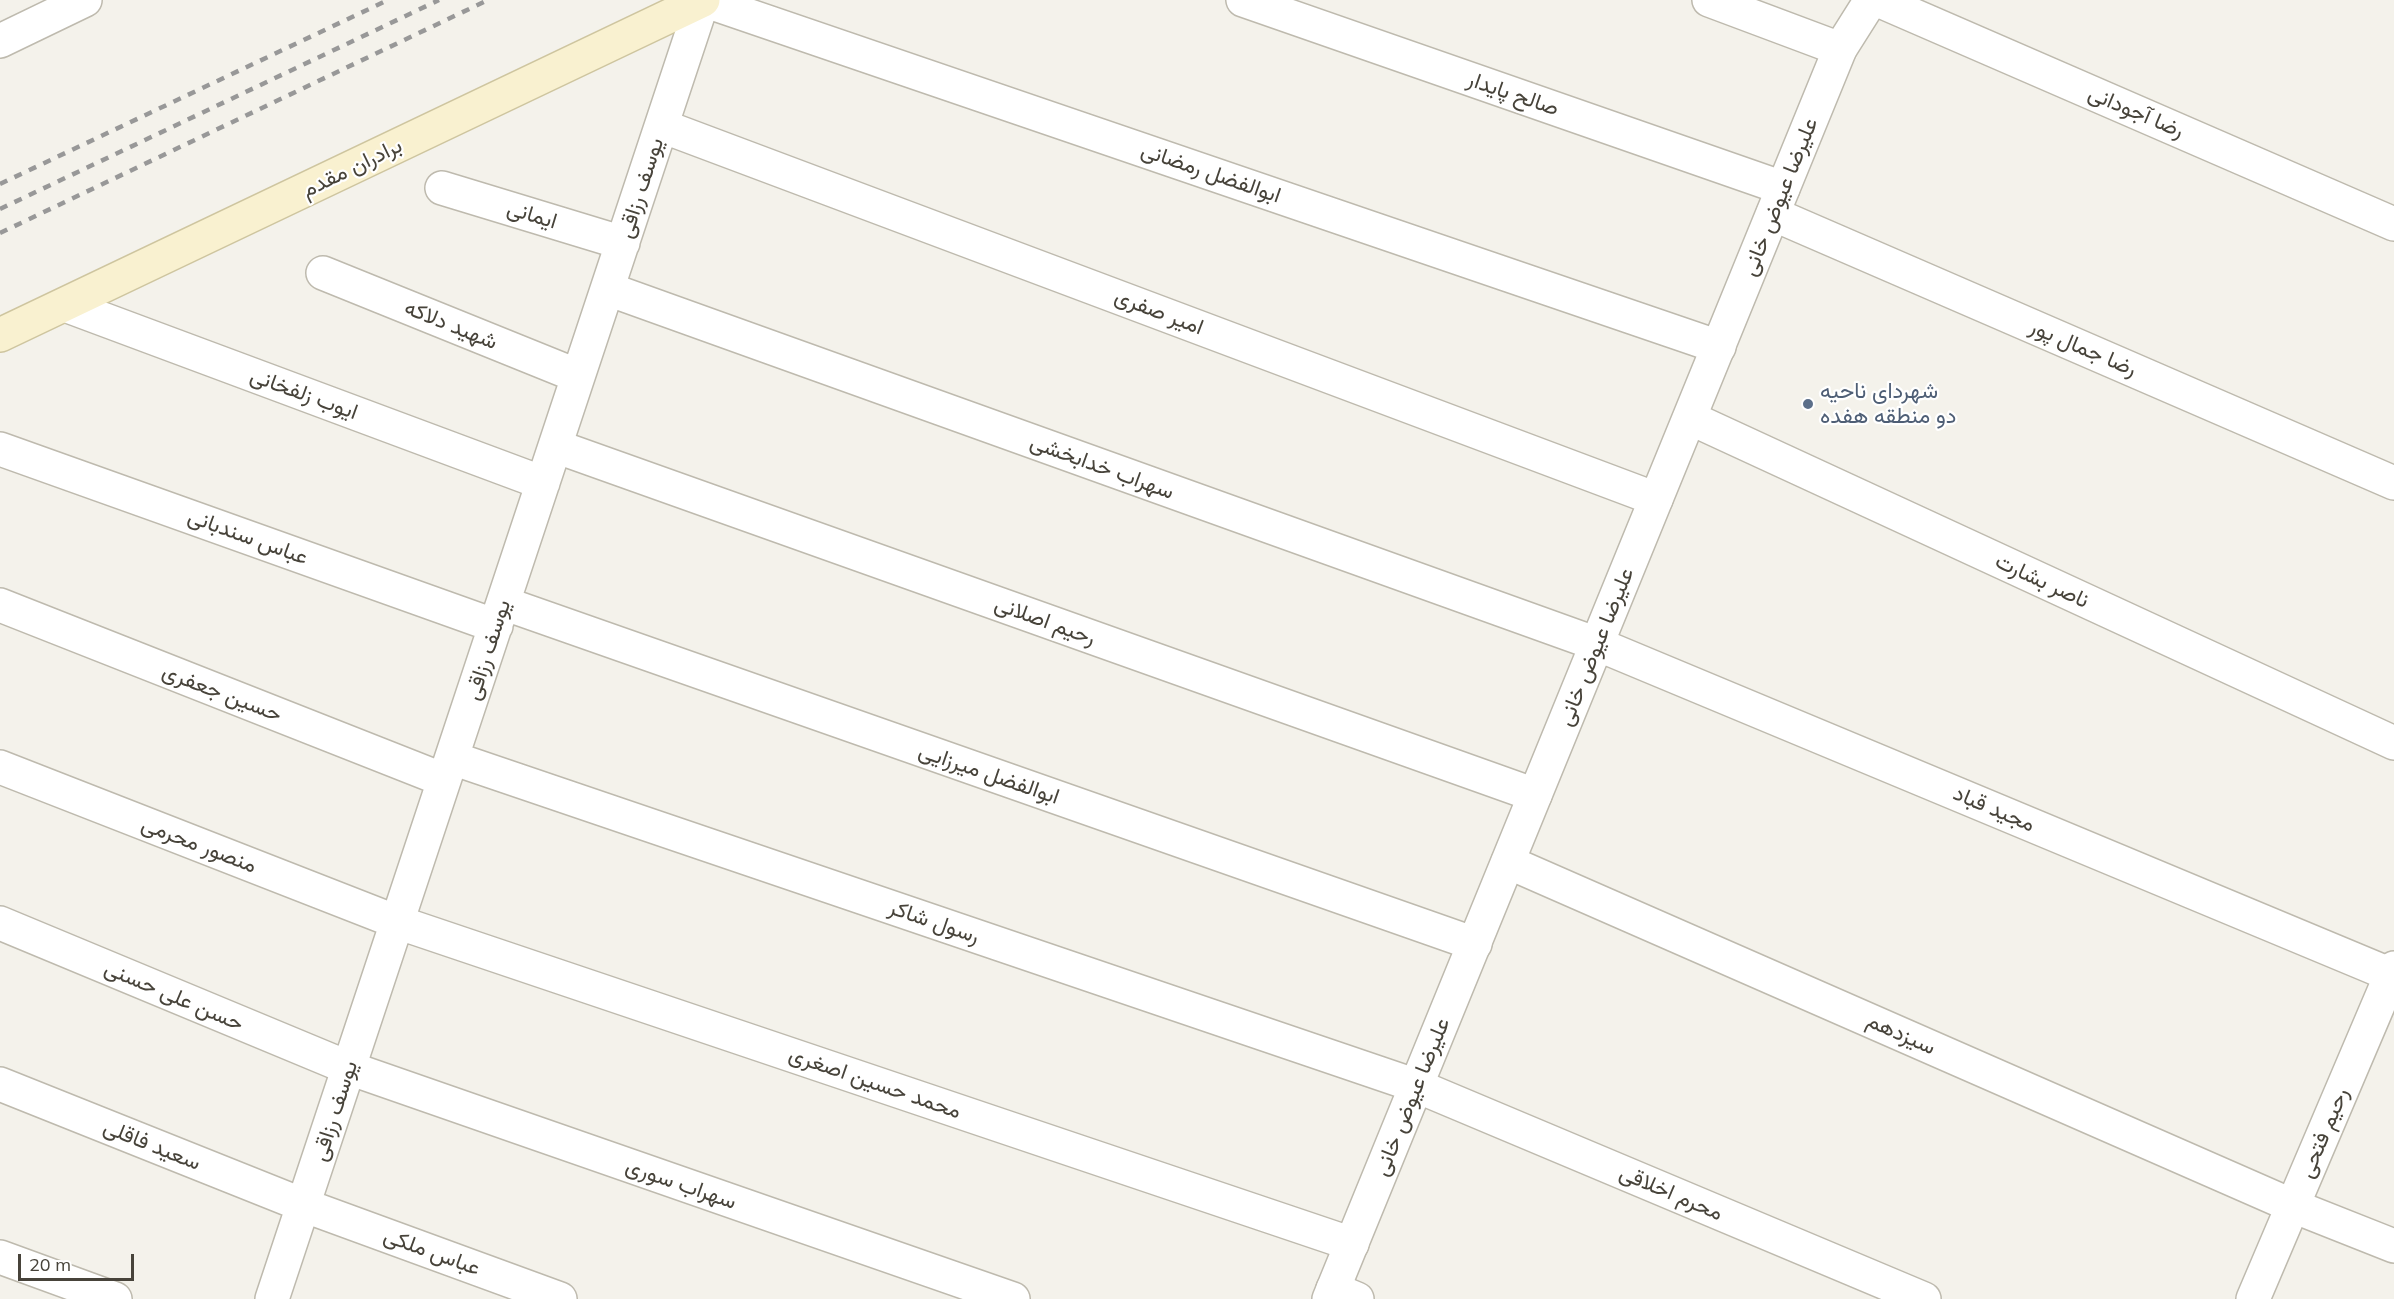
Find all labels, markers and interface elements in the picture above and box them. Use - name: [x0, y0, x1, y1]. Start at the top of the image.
- street label: صالح پایدار: [1464, 66, 1562, 122]
- street label: رضا آجودانی: [2084, 80, 2188, 144]
- street label: علیرضا عیوض خانی: [1736, 114, 1824, 280]
- street label: برادران مقدم: [298, 132, 406, 204]
- street label: یوسف رزاقی: [612, 134, 670, 242]
- street label: ابوالفضل رمضانی: [1138, 137, 1284, 209]
- street label: ایمانی: [504, 195, 560, 235]
- street label: امیر صفری: [1111, 283, 1207, 341]
- street label: شهید دلاکه: [401, 294, 501, 356]
- street label: رضا جمال پور: [2025, 314, 2141, 382]
- street label: ایوب زلفخانی: [247, 362, 361, 426]
- place label: شهردای ناحیه دو منطقه هفده: [1820, 378, 1956, 430]
- marker: شهردای ناحیه دو منطقه هفده: [1801, 397, 1815, 411]
- street label: سهراب خدابخشی: [1026, 429, 1178, 505]
- street label: عباس سندبانی: [184, 503, 312, 571]
- street label: ناصر بشارت: [1991, 548, 2093, 614]
- street label: علیرضا عیوض خانی: [1552, 564, 1640, 730]
- street label: رحیم اصلانی: [991, 591, 1099, 651]
- street label: یوسف رزاقی: [459, 596, 517, 704]
- street label: حسین جعفری: [158, 658, 286, 728]
- street label: ابوالفضل میرزایی: [915, 738, 1063, 810]
- street label: مجید قباد: [1949, 780, 2039, 838]
- street label: منصور محرمی: [138, 811, 260, 879]
- street label: رسول شاکر: [885, 894, 983, 950]
- street label: حسن علی حسنی: [101, 955, 247, 1037]
- street label: سیزدهم: [1862, 1007, 1940, 1061]
- street label: علیرضا عیوض خانی: [1368, 1014, 1456, 1180]
- street label: محمد حسین اصغری: [785, 1041, 965, 1125]
- street label: یوسف رزاقی: [306, 1057, 364, 1165]
- street label: رحیم فتحی: [2293, 1084, 2355, 1182]
- street label: سعید فاقلی: [100, 1114, 204, 1176]
- street label: سهراب سوری: [622, 1153, 740, 1215]
- street label: محرم اخلاقی: [1615, 1159, 1727, 1227]
- street label: عباس ملکی: [380, 1222, 484, 1282]
- scale bar: [21, 1242, 136, 1280]
- text: 20 m: [29, 1253, 71, 1276]

